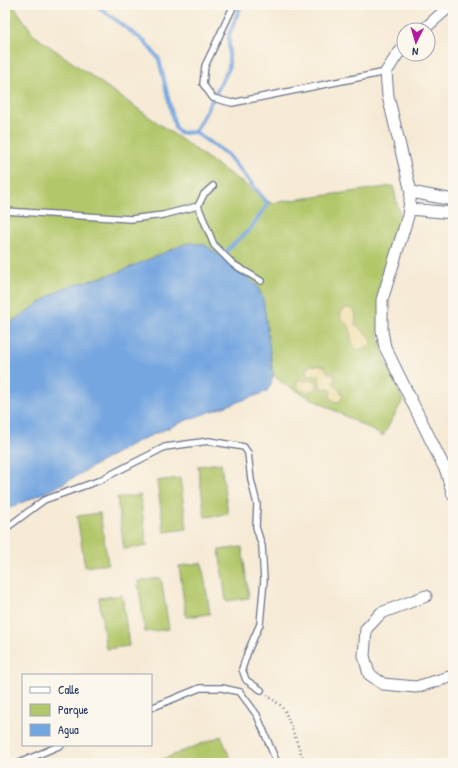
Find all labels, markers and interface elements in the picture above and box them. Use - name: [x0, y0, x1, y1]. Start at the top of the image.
- north arrow: [396, 22, 436, 62]
- text: N: [411, 45, 419, 59]
- legend: [22, 674, 152, 746]
- text: Calle: [58, 681, 79, 698]
- text: Parque: [58, 701, 88, 718]
- text: Agua: [58, 721, 79, 738]

